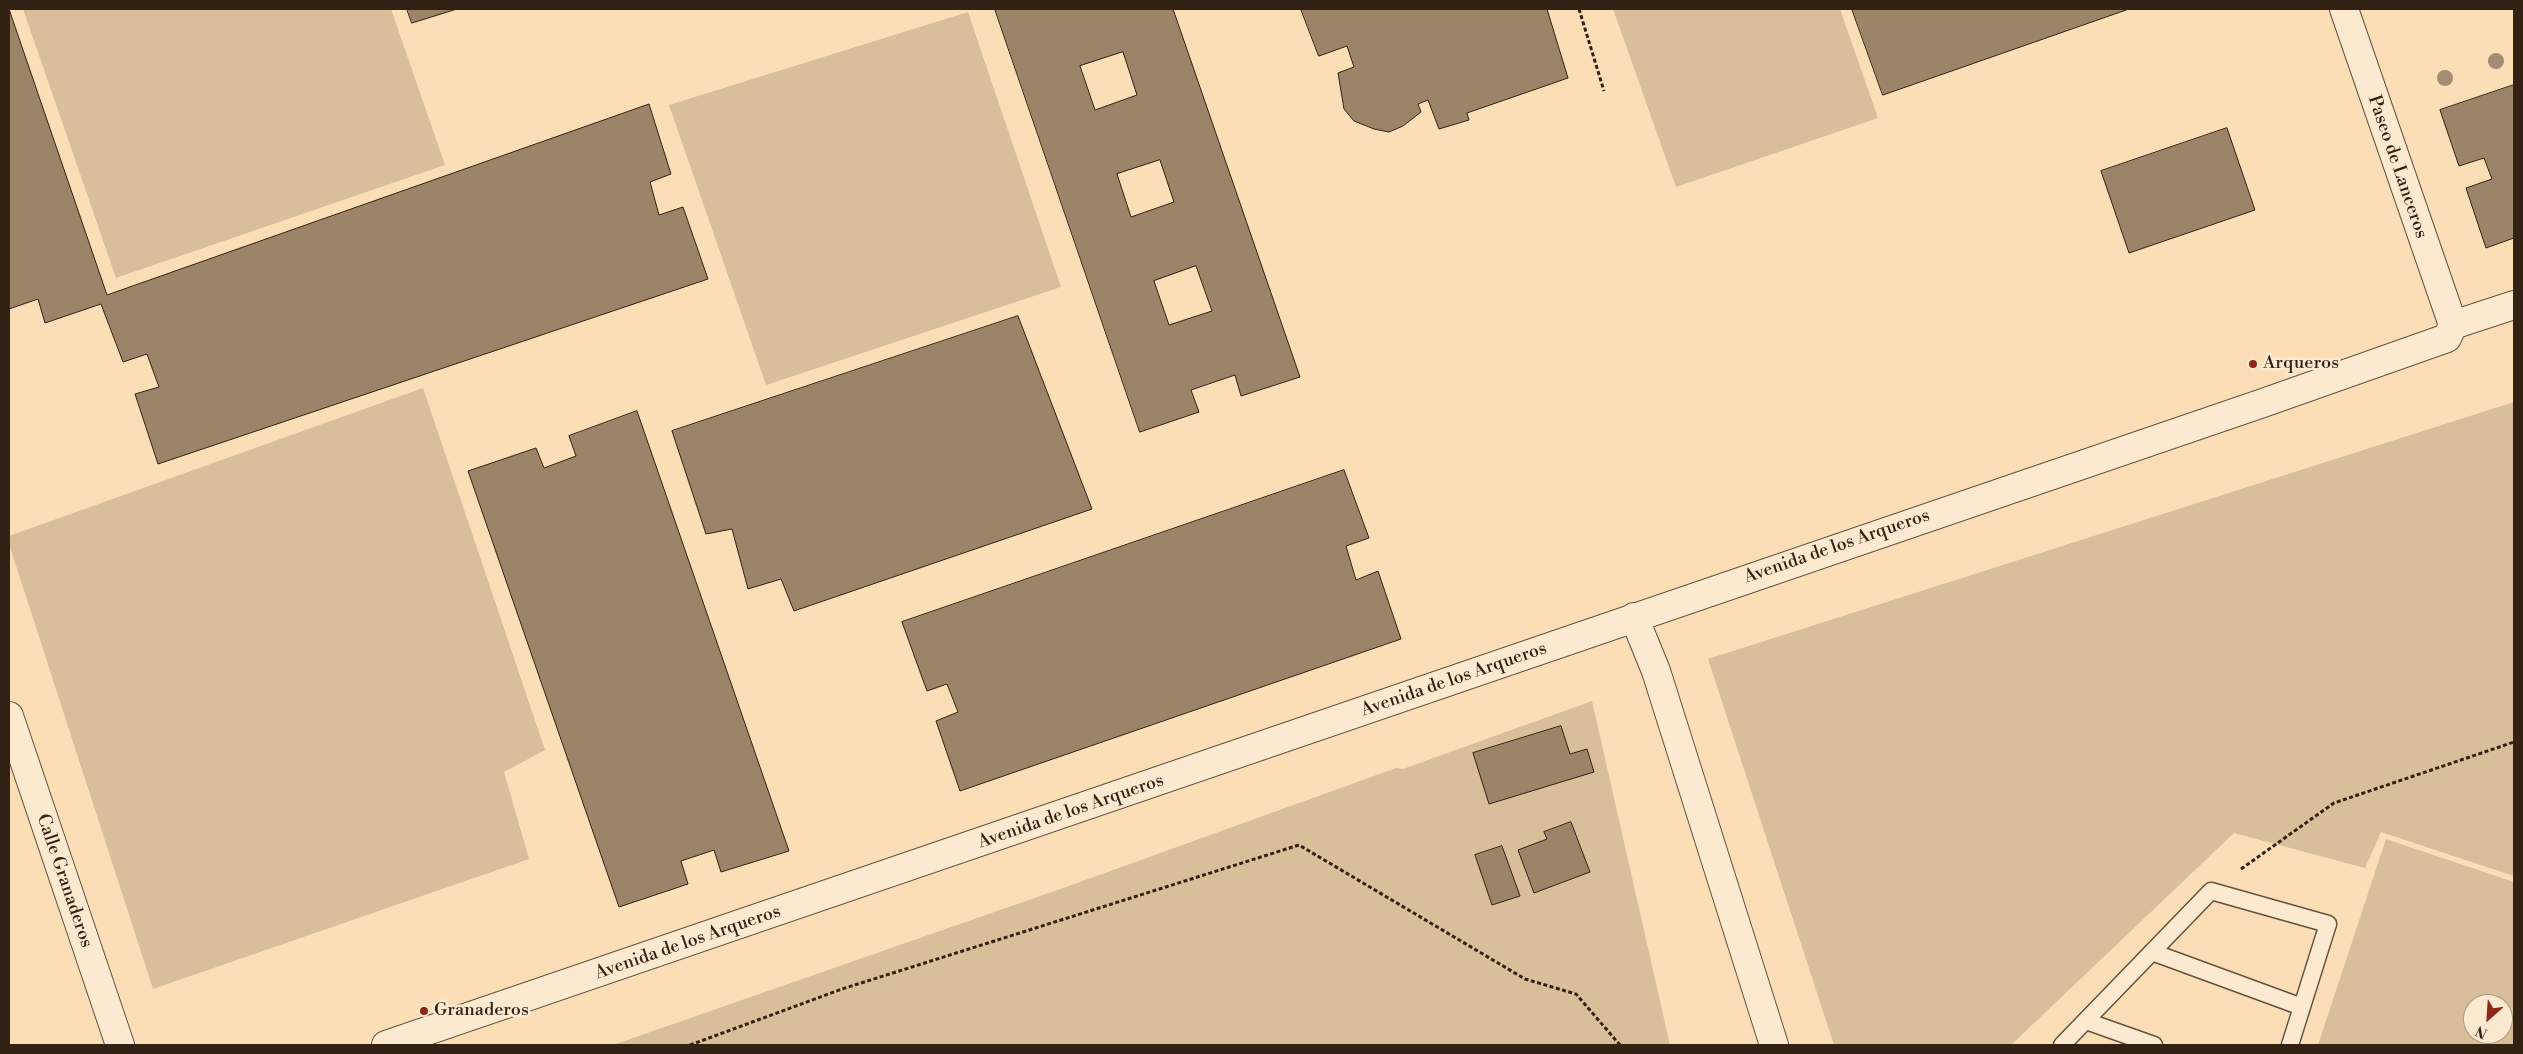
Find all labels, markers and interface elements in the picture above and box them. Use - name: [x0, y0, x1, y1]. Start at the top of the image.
- street label: Paseo de Lanceros: [2362, 93, 2432, 241]
- place label: Arqueros: [2263, 353, 2339, 375]
- marker: Arqueros: [2247, 358, 2259, 370]
- street label: Avenida de los Arqueros: [1741, 505, 1933, 589]
- street label: Avenida de los Arqueros: [1358, 638, 1550, 722]
- street label: Avenida de los Arqueros: [975, 770, 1167, 854]
- street label: Calle Granaderos: [31, 811, 97, 951]
- street label: Avenida de los Arqueros: [592, 901, 784, 985]
- north arrow: [2463, 994, 2513, 1044]
- place label: Granaderos: [434, 1000, 529, 1022]
- marker: Granaderos: [418, 1005, 430, 1017]
- text: N: [2473, 1021, 2491, 1042]

